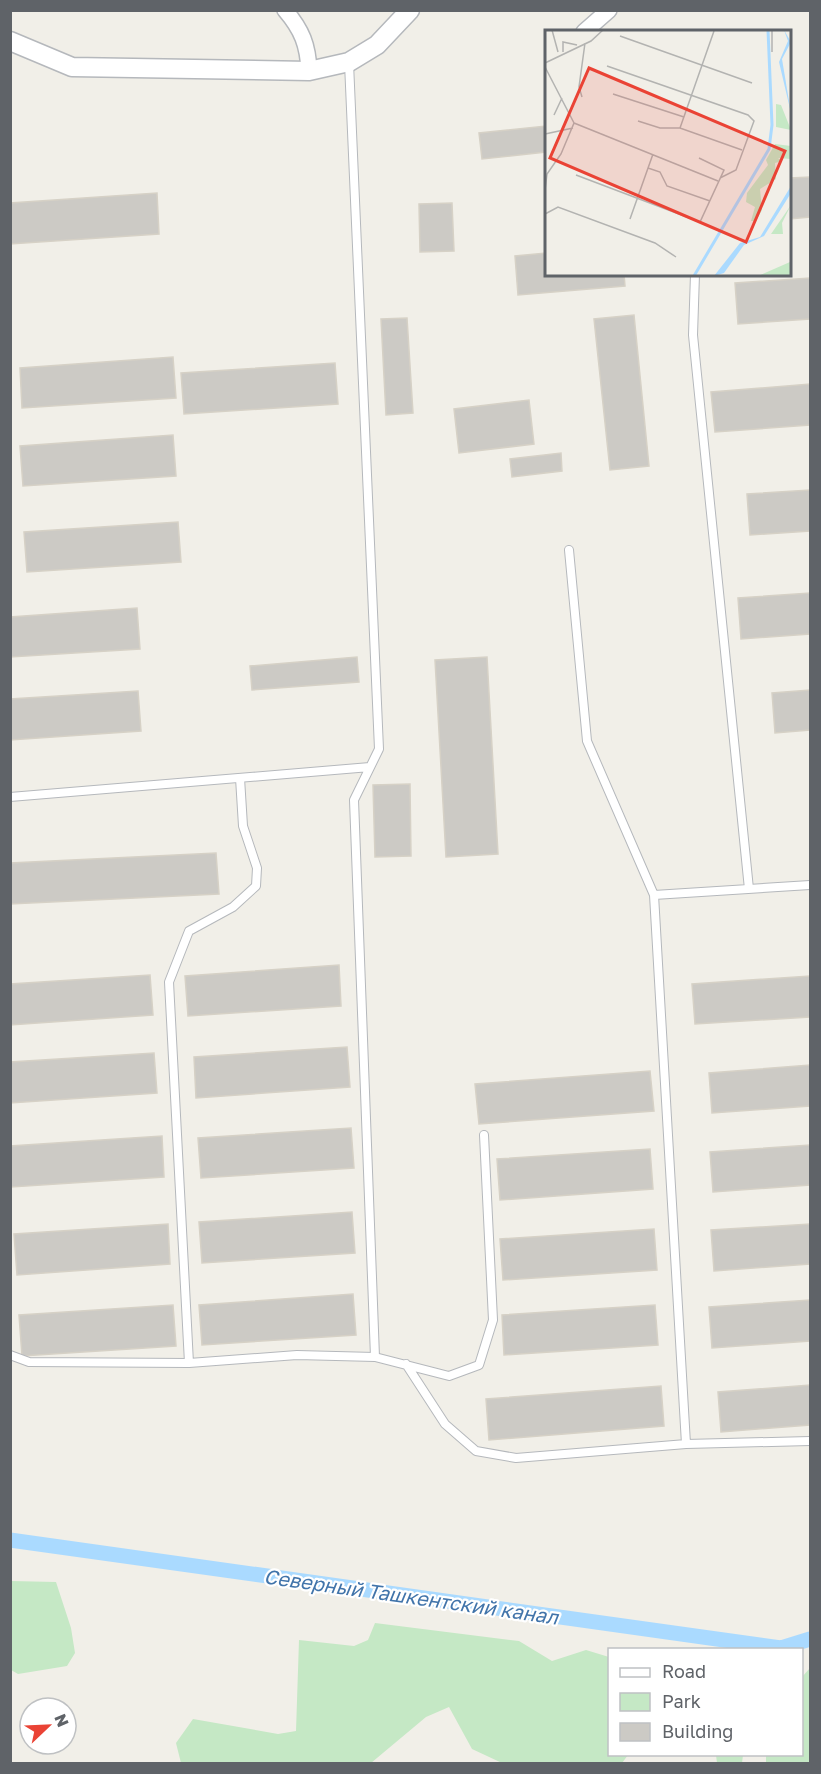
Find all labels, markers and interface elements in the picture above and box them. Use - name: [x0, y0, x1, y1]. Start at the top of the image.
- inset map: [545, 30, 791, 276]
- water label: Северный Ташкентский канал: [262, 1563, 561, 1629]
- legend: [608, 1648, 803, 1756]
- text: Road: [662, 1660, 706, 1682]
- text: Park: [662, 1690, 701, 1712]
- north arrow: [18, 1696, 78, 1756]
- text: N: [50, 1711, 73, 1730]
- text: Building: [662, 1720, 733, 1742]

